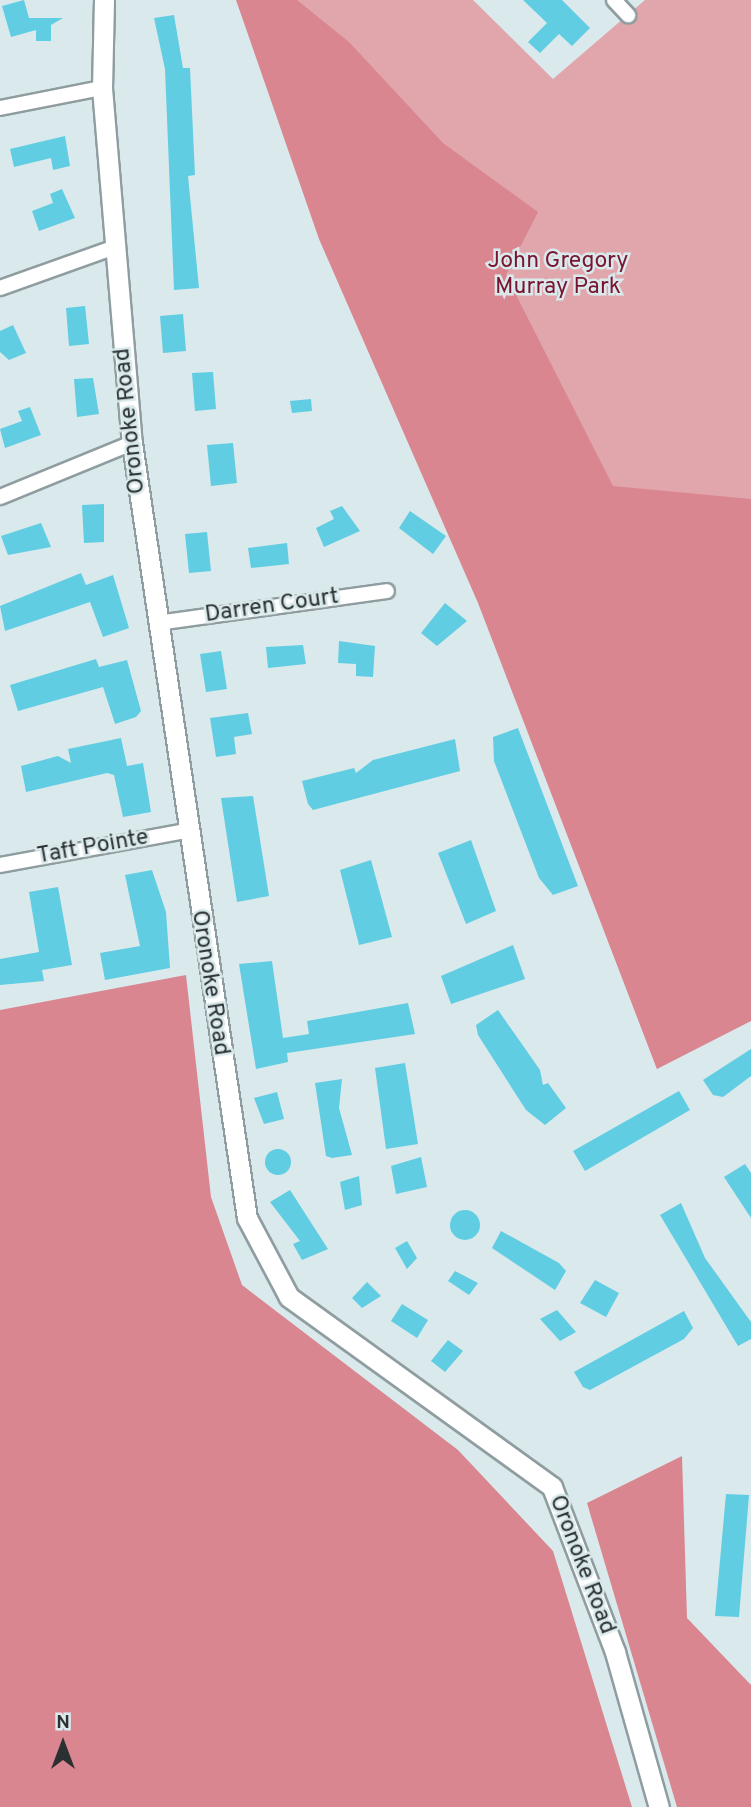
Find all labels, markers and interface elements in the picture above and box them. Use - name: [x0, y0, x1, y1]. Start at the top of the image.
- park label: John Gregory Murray Park: [488, 248, 628, 302]
- street label: Oronoke Road: [110, 347, 152, 495]
- street label: Darren Court: [203, 584, 341, 630]
- street label: Taft Pointe: [35, 825, 151, 871]
- street label: Oronoke Road: [184, 908, 234, 1058]
- street label: Oronoke Road: [542, 1492, 620, 1638]
- north arrow: [28, 1709, 98, 1779]
- text: N: [56, 1711, 70, 1735]

